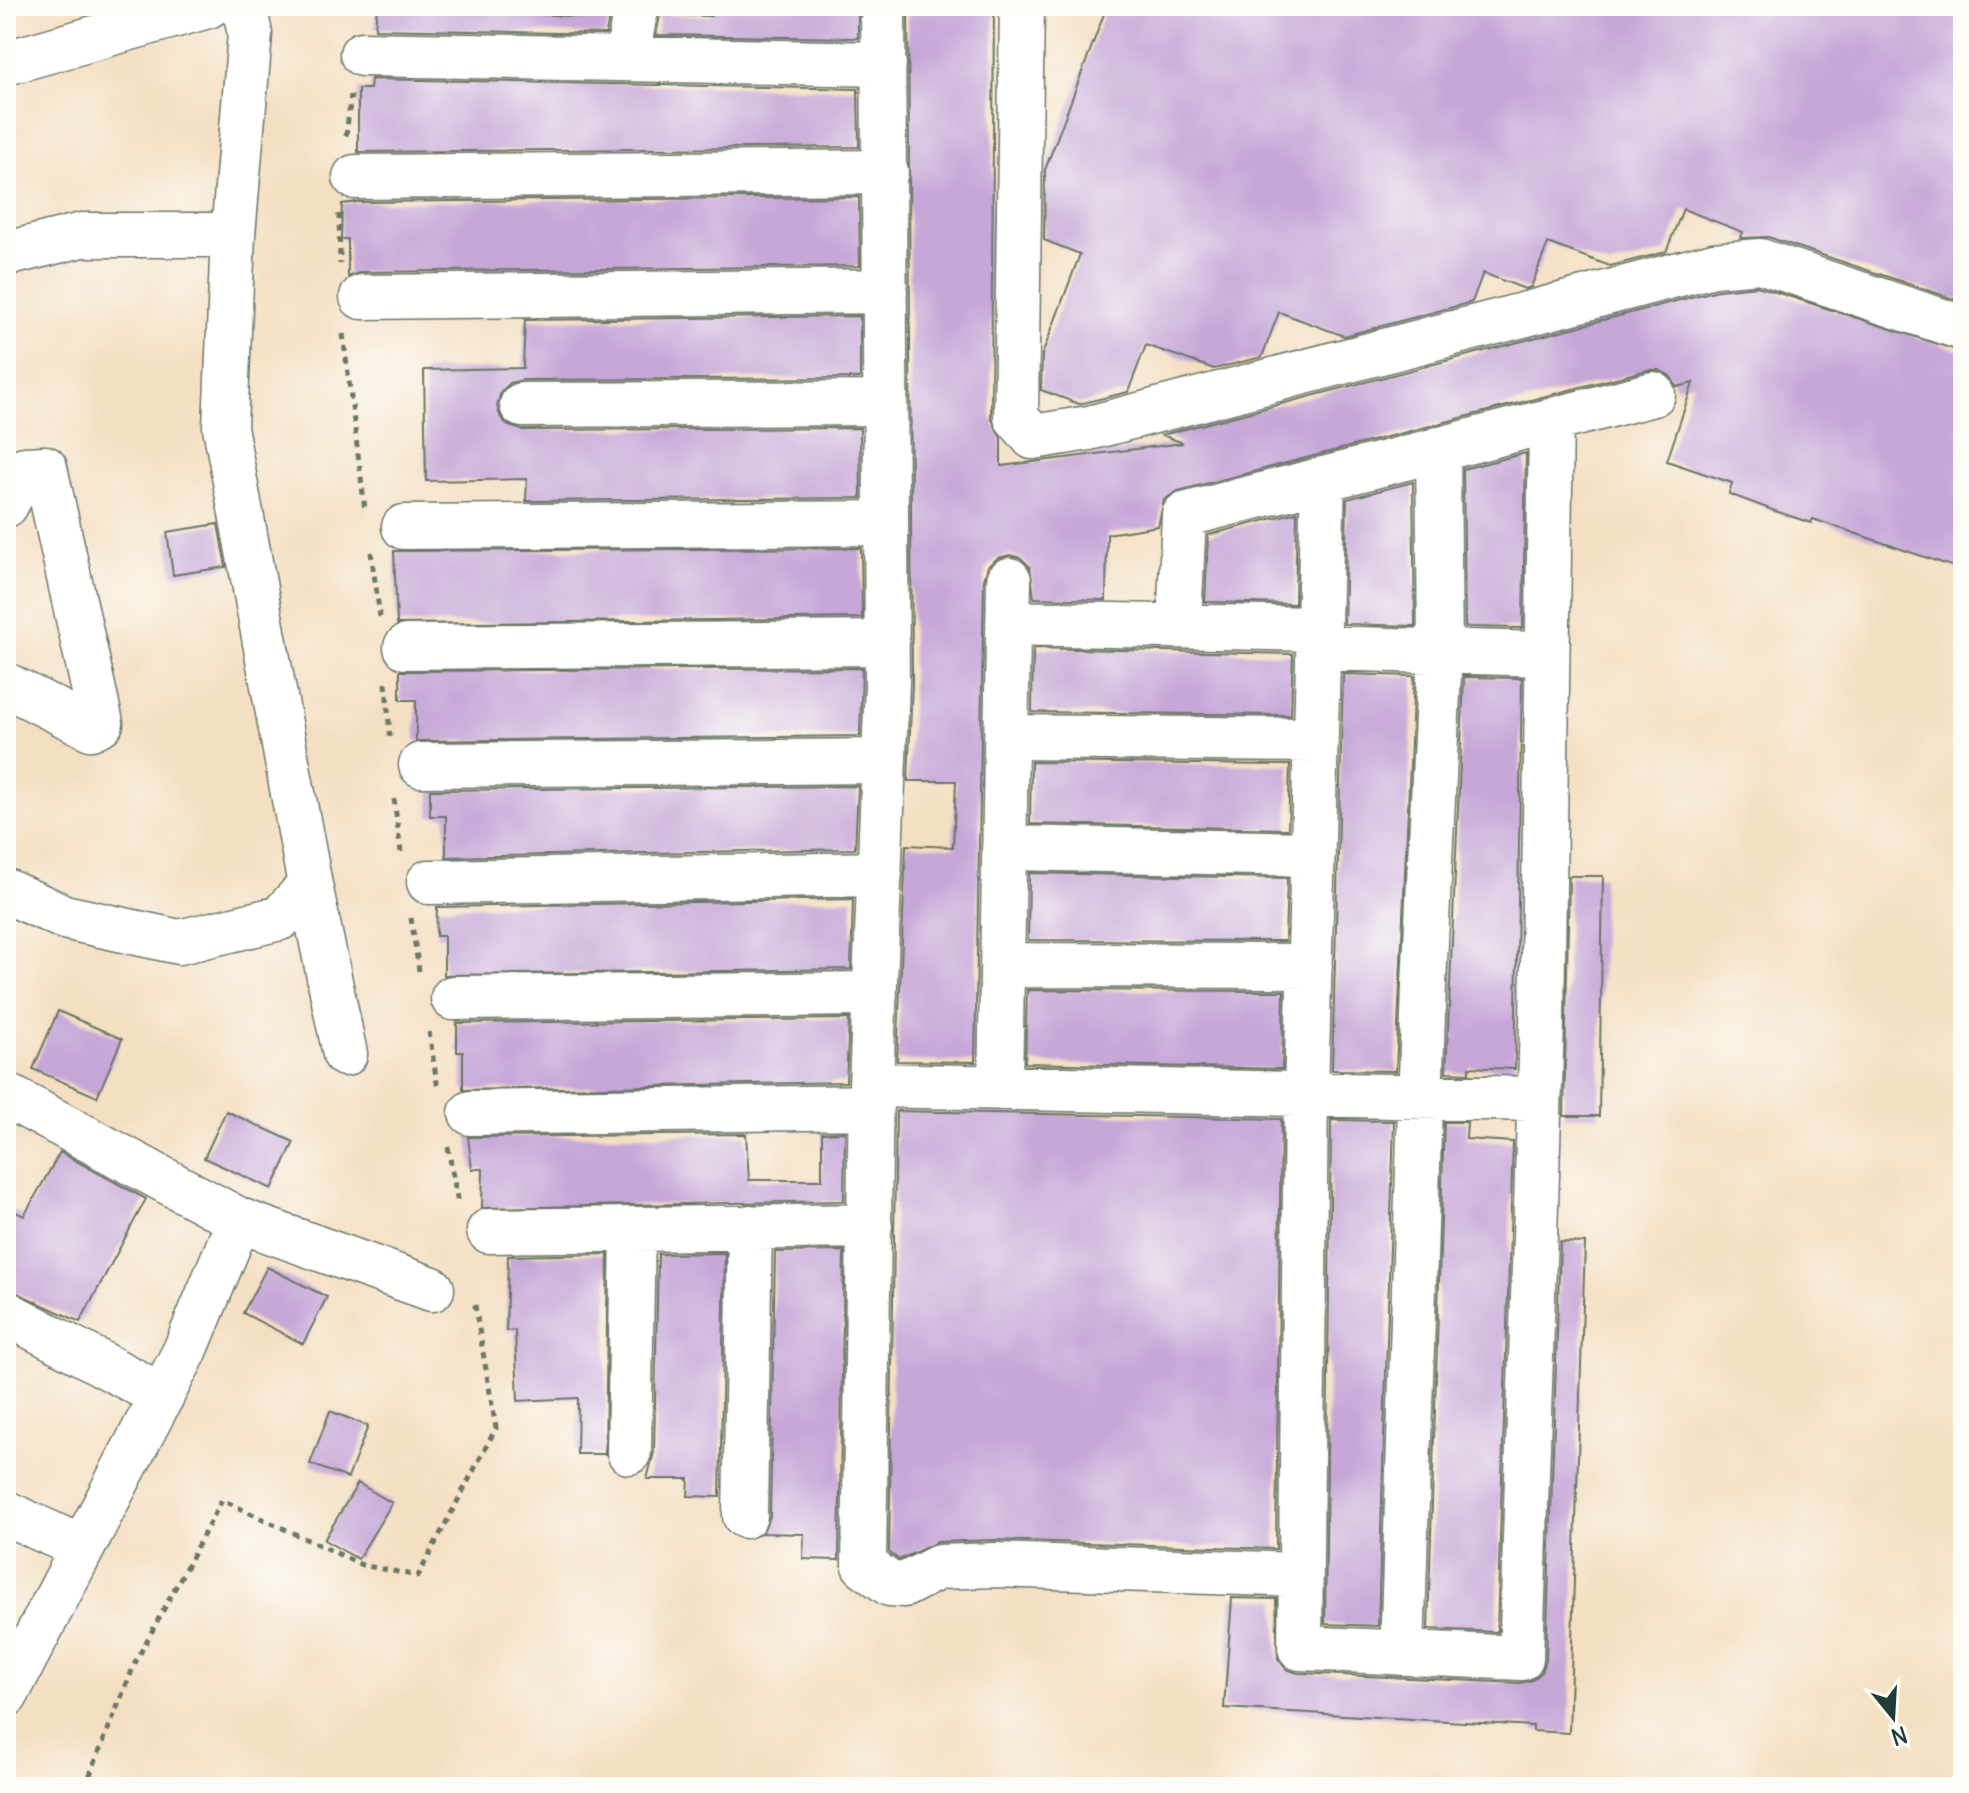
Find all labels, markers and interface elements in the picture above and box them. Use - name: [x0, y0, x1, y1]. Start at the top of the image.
- north arrow: [1853, 1677, 1933, 1757]
- text: N: [1888, 1720, 1911, 1752]

